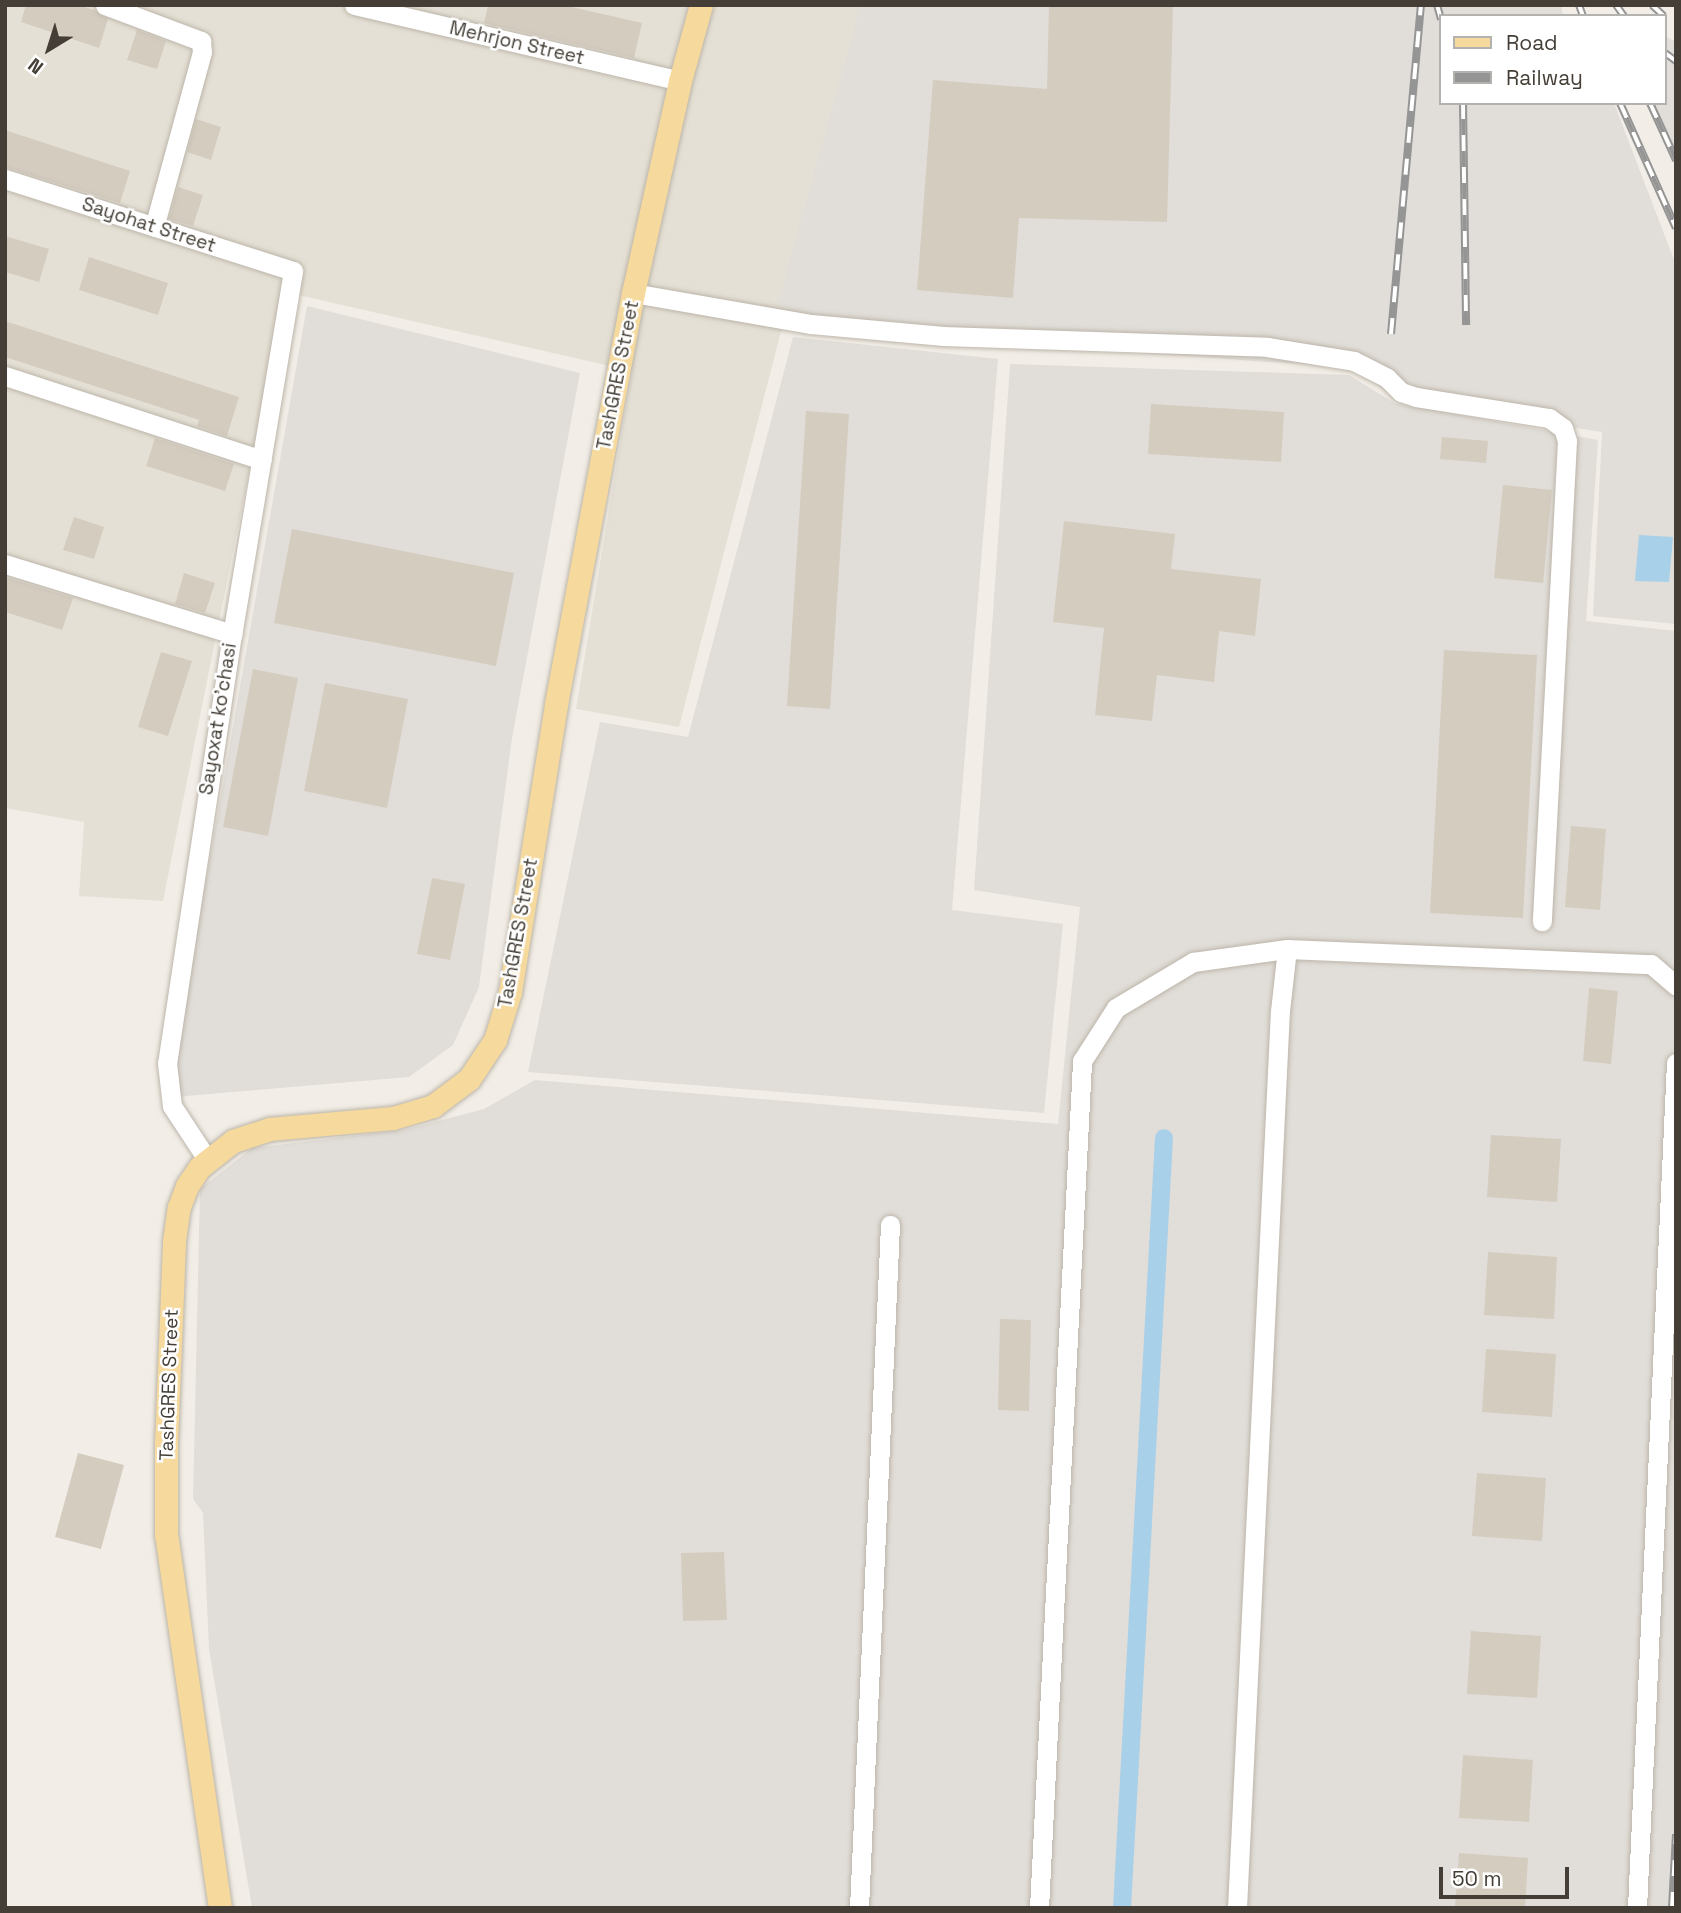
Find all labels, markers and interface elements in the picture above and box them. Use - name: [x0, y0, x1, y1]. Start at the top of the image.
- north arrow: [14, 14, 84, 84]
- legend: [1440, 14, 1667, 105]
- street label: Mehrjon Street: [447, 16, 587, 70]
- text: Road: [1506, 29, 1558, 56]
- text: N: [23, 52, 48, 80]
- text: Railway: [1506, 64, 1583, 91]
- street label: Sayohat Street: [79, 193, 219, 257]
- street label: TashGRES Street: [592, 298, 644, 452]
- street label: Sayoxat ko'chasi: [195, 641, 241, 797]
- street label: TashGRES Street: [494, 856, 542, 1010]
- street label: TashGRES Street: [155, 1309, 183, 1461]
- scale bar: [1443, 1854, 1572, 1898]
- text: 50 m: [1452, 1865, 1502, 1892]

